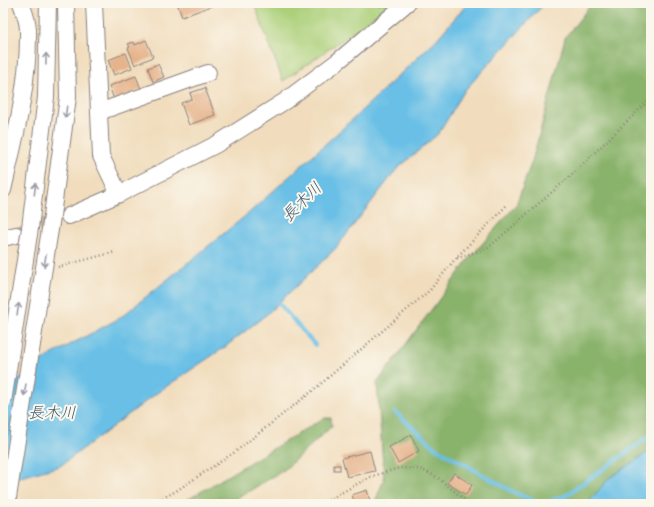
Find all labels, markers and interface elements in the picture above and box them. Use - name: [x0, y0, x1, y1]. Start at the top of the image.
- one-way arrow: [43, 53, 50, 66]
- one-way arrow: [62, 105, 70, 118]
- water label: 長木川: [277, 177, 327, 227]
- one-way arrow: [31, 183, 39, 196]
- one-way arrow: [41, 255, 49, 268]
- one-way arrow: [14, 302, 22, 315]
- one-way arrow: [21, 383, 29, 396]
- water label: 長木川: [28, 402, 76, 424]

